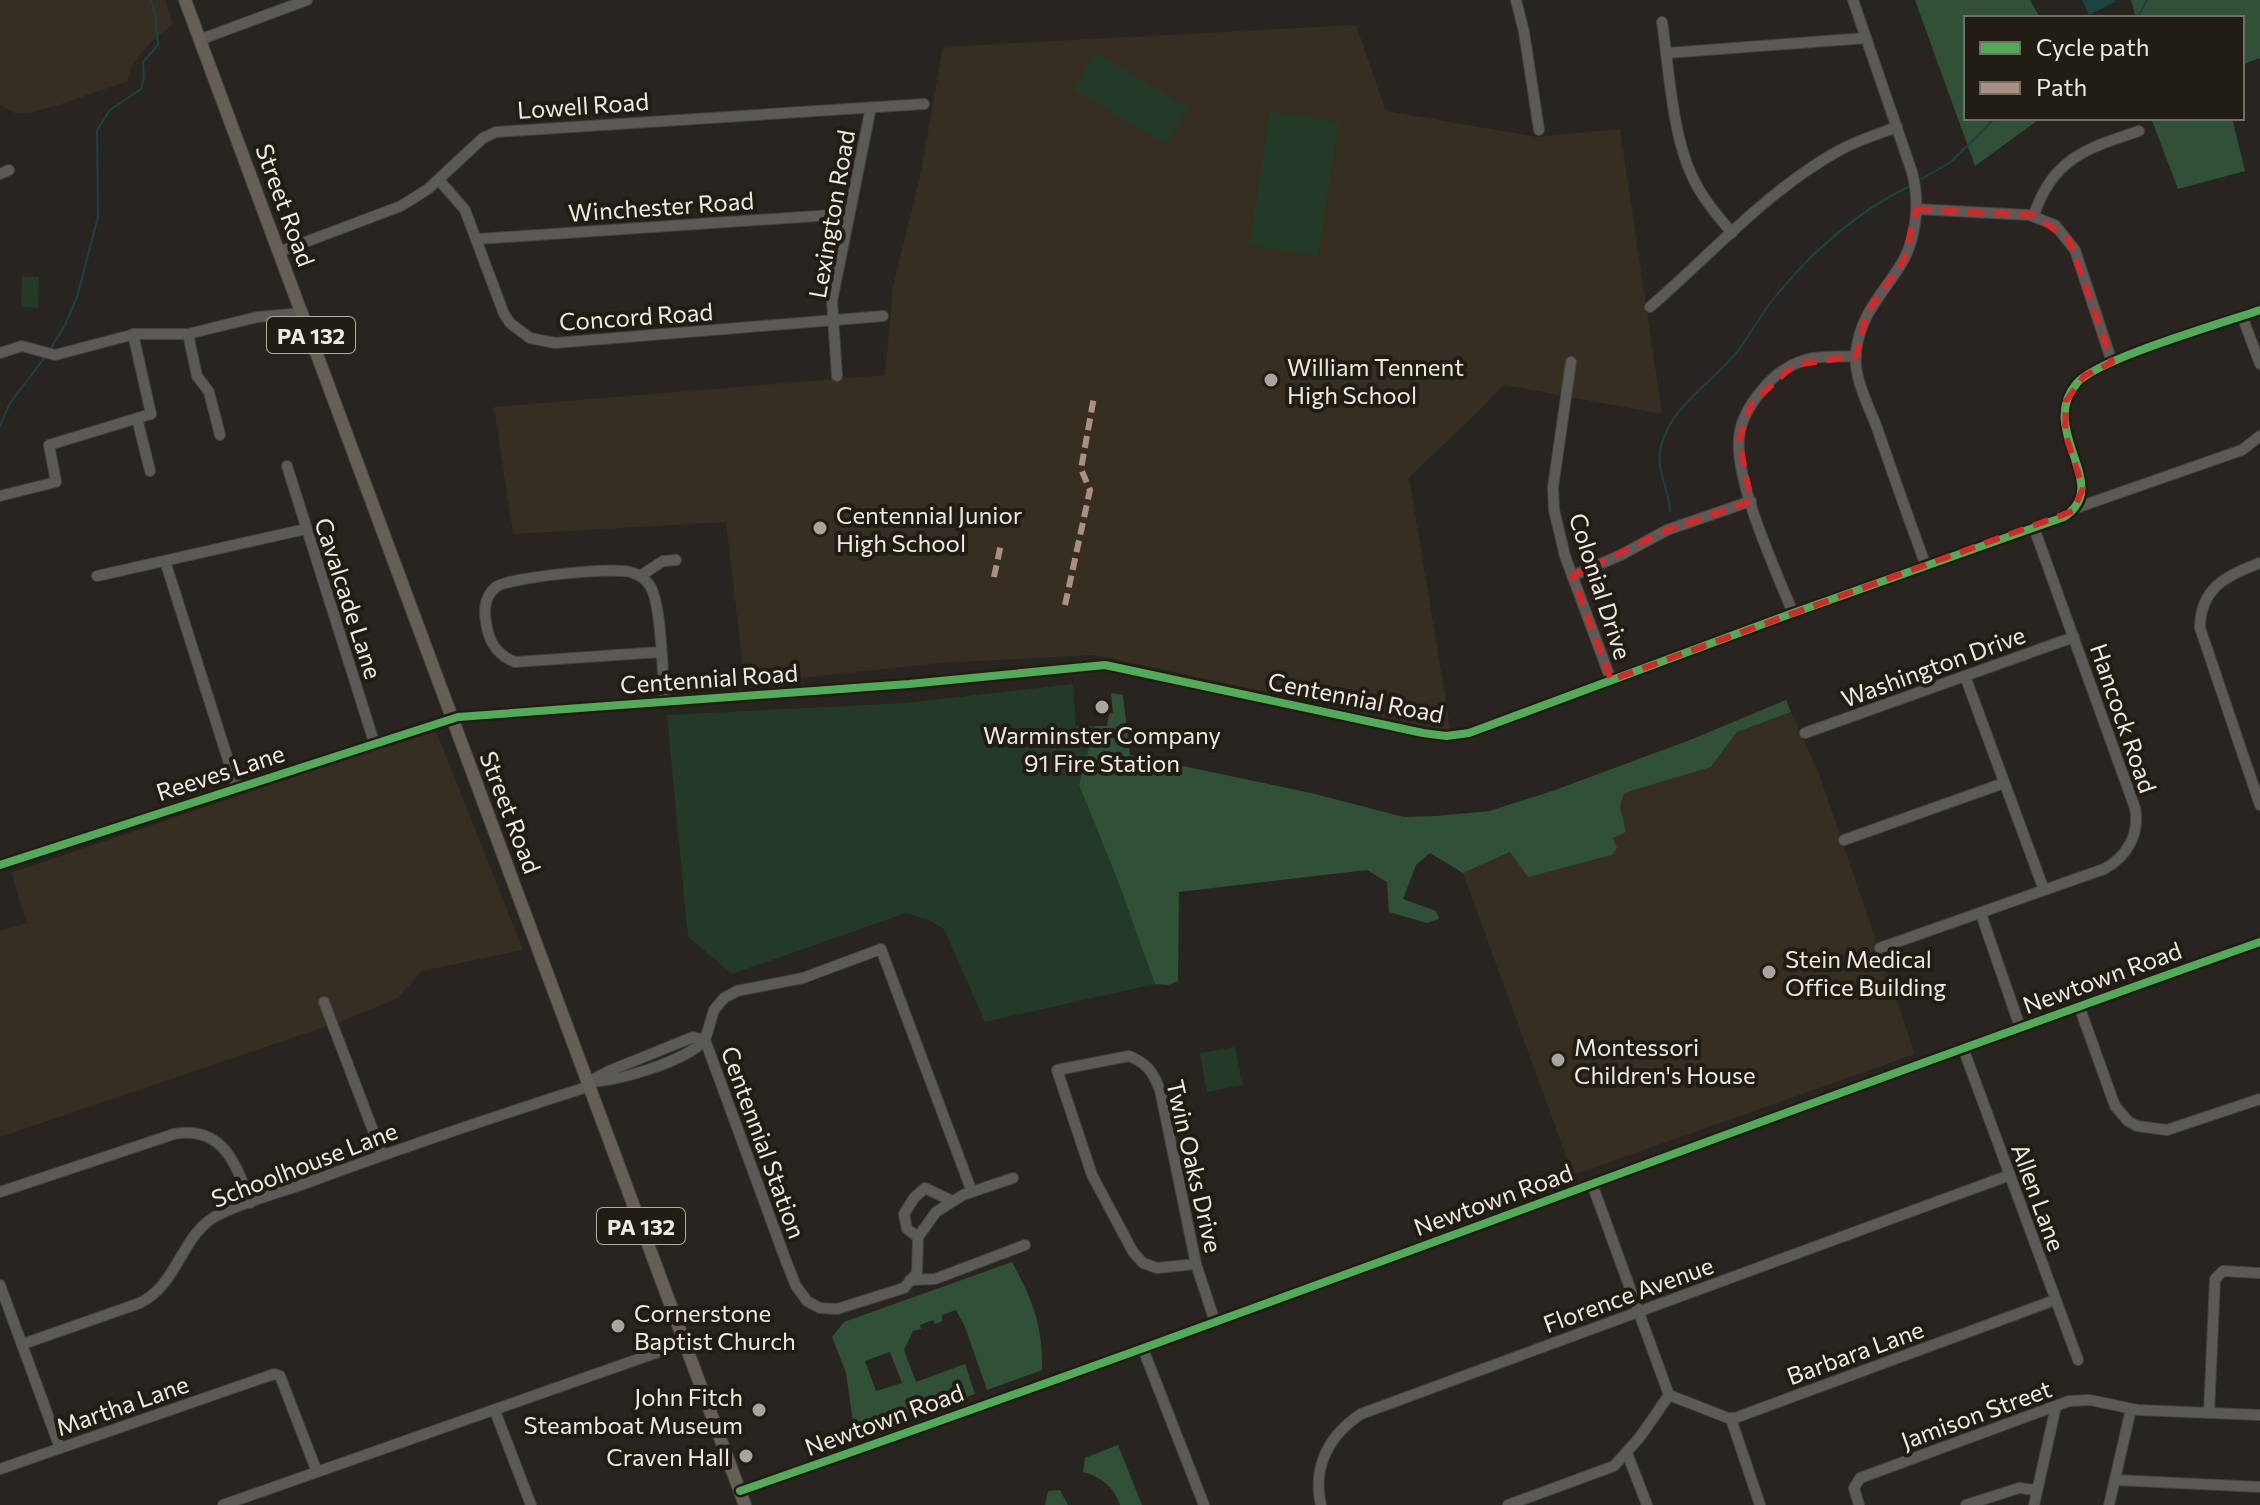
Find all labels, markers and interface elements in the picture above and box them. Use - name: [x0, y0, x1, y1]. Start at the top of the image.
- legend: [1964, 16, 2244, 120]
- text: Cycle path: [2036, 32, 2150, 61]
- text: Path: [2036, 72, 2087, 101]
- street label: Lowell Road: [516, 86, 650, 124]
- street label: Lexington Road: [802, 128, 860, 300]
- street label: Street Road: [250, 140, 322, 270]
- street label: Winchester Road: [567, 185, 755, 227]
- street label: Concord Road: [558, 296, 714, 336]
- road number: PA 132: [267, 317, 355, 353]
- place label: William Tennent High School: [1287, 352, 1464, 409]
- marker: William Tennent High School: [1262, 371, 1280, 389]
- place label: Centennial Junior High School: [836, 500, 1023, 557]
- street label: Colonial Drive: [1564, 509, 1638, 663]
- street label: Cavalcade Lane: [309, 514, 389, 682]
- marker: Centennial Junior High School: [811, 519, 829, 537]
- street label: Washington Drive: [1837, 619, 2029, 713]
- street label: Hancock Road: [2085, 640, 2163, 796]
- street label: Centennial Road: [619, 657, 799, 699]
- street label: Centennial Road: [1266, 666, 1446, 728]
- marker: Warminster Company 91 Fire Station: [1093, 698, 1111, 716]
- place label: Warminster Company 91 Fire Station: [983, 720, 1221, 777]
- street label: Reeves Lane: [152, 738, 288, 806]
- street label: Street Road: [474, 747, 548, 877]
- street label: Newtown Road: [2019, 935, 2185, 1019]
- place label: Stein Medical Office Building: [1785, 944, 1946, 1001]
- marker: Stein Medical Office Building: [1760, 963, 1778, 981]
- place label: Montessori Children's House: [1574, 1032, 1756, 1089]
- street label: Centennial Station: [716, 1042, 812, 1242]
- marker: Montessori Children's House: [1549, 1051, 1567, 1069]
- street label: Twin Oaks Drive: [1161, 1077, 1229, 1255]
- street label: Schoolhouse Lane: [207, 1115, 401, 1213]
- street label: Allen Lane: [2006, 1139, 2072, 1255]
- street label: Newtown Road: [1410, 1157, 1576, 1241]
- road number: PA 132: [597, 1208, 685, 1244]
- street label: Florence Avenue: [1539, 1250, 1717, 1338]
- place label: Cornerstone Baptist Church: [634, 1298, 796, 1355]
- street label: Barbara Lane: [1783, 1314, 1927, 1390]
- marker: Cornerstone Baptist Church: [609, 1317, 627, 1335]
- street label: Martha Lane: [52, 1369, 192, 1441]
- street label: Jamison Street: [1897, 1373, 2055, 1455]
- street label: Newtown Road: [801, 1377, 967, 1461]
- place label: John Fitch Steamboat Museum: [524, 1382, 743, 1439]
- marker: John Fitch Steamboat Museum: [750, 1401, 768, 1419]
- place label: Craven Hall: [606, 1442, 730, 1471]
- marker: Craven Hall: [737, 1447, 755, 1465]

